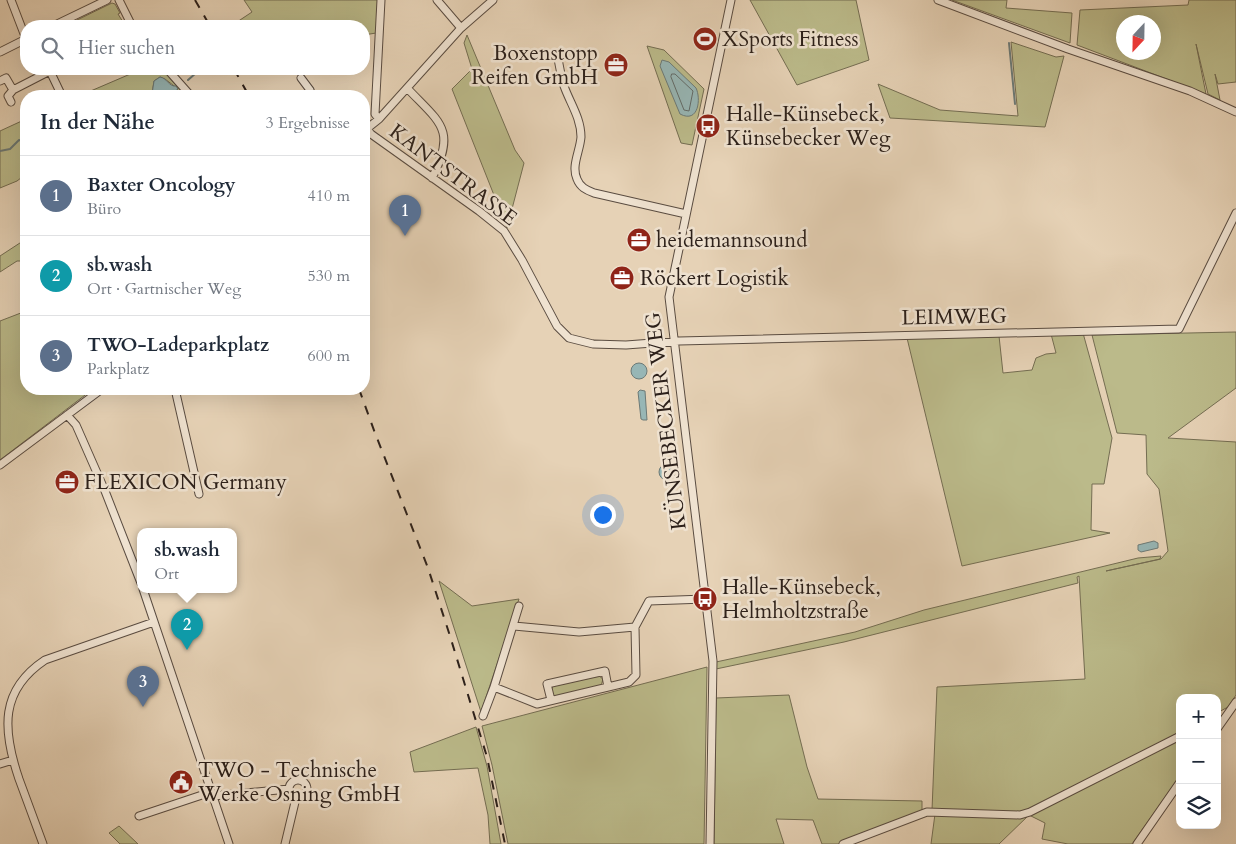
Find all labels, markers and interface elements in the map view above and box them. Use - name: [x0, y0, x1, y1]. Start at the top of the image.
- north arrow: [1116, 15, 1161, 60]
- search box: [20, 20, 370, 75]
- place label: XSports Fitness: [722, 25, 859, 54]
- sports icon: XSports Fitness: [692, 26, 718, 52]
- icon: search: [38, 34, 66, 62]
- text: Hier suchen: [78, 35, 175, 61]
- place label: Boxenstopp Reifen GmbH: [471, 39, 598, 92]
- office icon: Boxenstopp Reifen GmbH: [603, 52, 629, 78]
- place label: Halle-Künsebeck, Künsebecker Weg: [726, 100, 891, 153]
- text: In der Nähe: [40, 108, 155, 137]
- text: 3 Ergebnisse: [265, 112, 350, 134]
- bus stop icon: Halle-Künsebeck, Künsebecker Weg: [695, 113, 721, 139]
- street label: KANTSTRASSE: [383, 117, 523, 233]
- text: Baxter Oncology: [87, 172, 236, 198]
- text: 1: [52, 185, 60, 207]
- text: 410 m: [308, 185, 350, 207]
- pin: 1: [389, 195, 421, 236]
- text: Büro: [87, 198, 121, 220]
- place label: heidemannsound: [656, 226, 807, 255]
- office icon: heidemannsound: [626, 227, 652, 253]
- text: sb.wash: [87, 252, 152, 278]
- place label: Röckert Logistik: [640, 264, 789, 293]
- text: 2: [52, 265, 60, 287]
- text: 530 m: [308, 265, 350, 287]
- office icon: Röckert Logistik: [609, 265, 635, 291]
- text: Ort · Gartnischer Weg: [87, 278, 241, 300]
- street label: LEIMWEG: [901, 302, 1007, 332]
- street label: KÜNSEBECKER WEG: [638, 310, 694, 531]
- text: TWO-Ladeparkplatz: [87, 332, 269, 358]
- text: 3: [52, 345, 60, 367]
- text: 600 m: [308, 345, 350, 367]
- text: Parkplatz: [87, 358, 149, 380]
- place label: FLEXICON Germany: [84, 468, 287, 497]
- office icon: FLEXICON Germany: [54, 469, 80, 495]
- your location: [590, 502, 616, 528]
- popup: [137, 528, 237, 593]
- text: sb.wash: [154, 537, 220, 563]
- text: Ort: [154, 563, 179, 585]
- place label: Halle-Künsebeck, Helmholtzstraße: [722, 573, 881, 626]
- bus stop icon: Halle-Künsebeck, Helmholtzstraße: [692, 586, 718, 612]
- pin: 2: [171, 609, 203, 650]
- pin: 3: [127, 666, 159, 707]
- map controls: [1176, 694, 1221, 829]
- button: +: [1176, 694, 1221, 739]
- button: −: [1176, 739, 1221, 784]
- place label: TWO - Technische Werke Osning GmbH: [197, 756, 400, 809]
- public building icon: TWO - Technische Werke Osning GmbH: [168, 769, 194, 795]
- button: layers: [1176, 784, 1221, 829]

